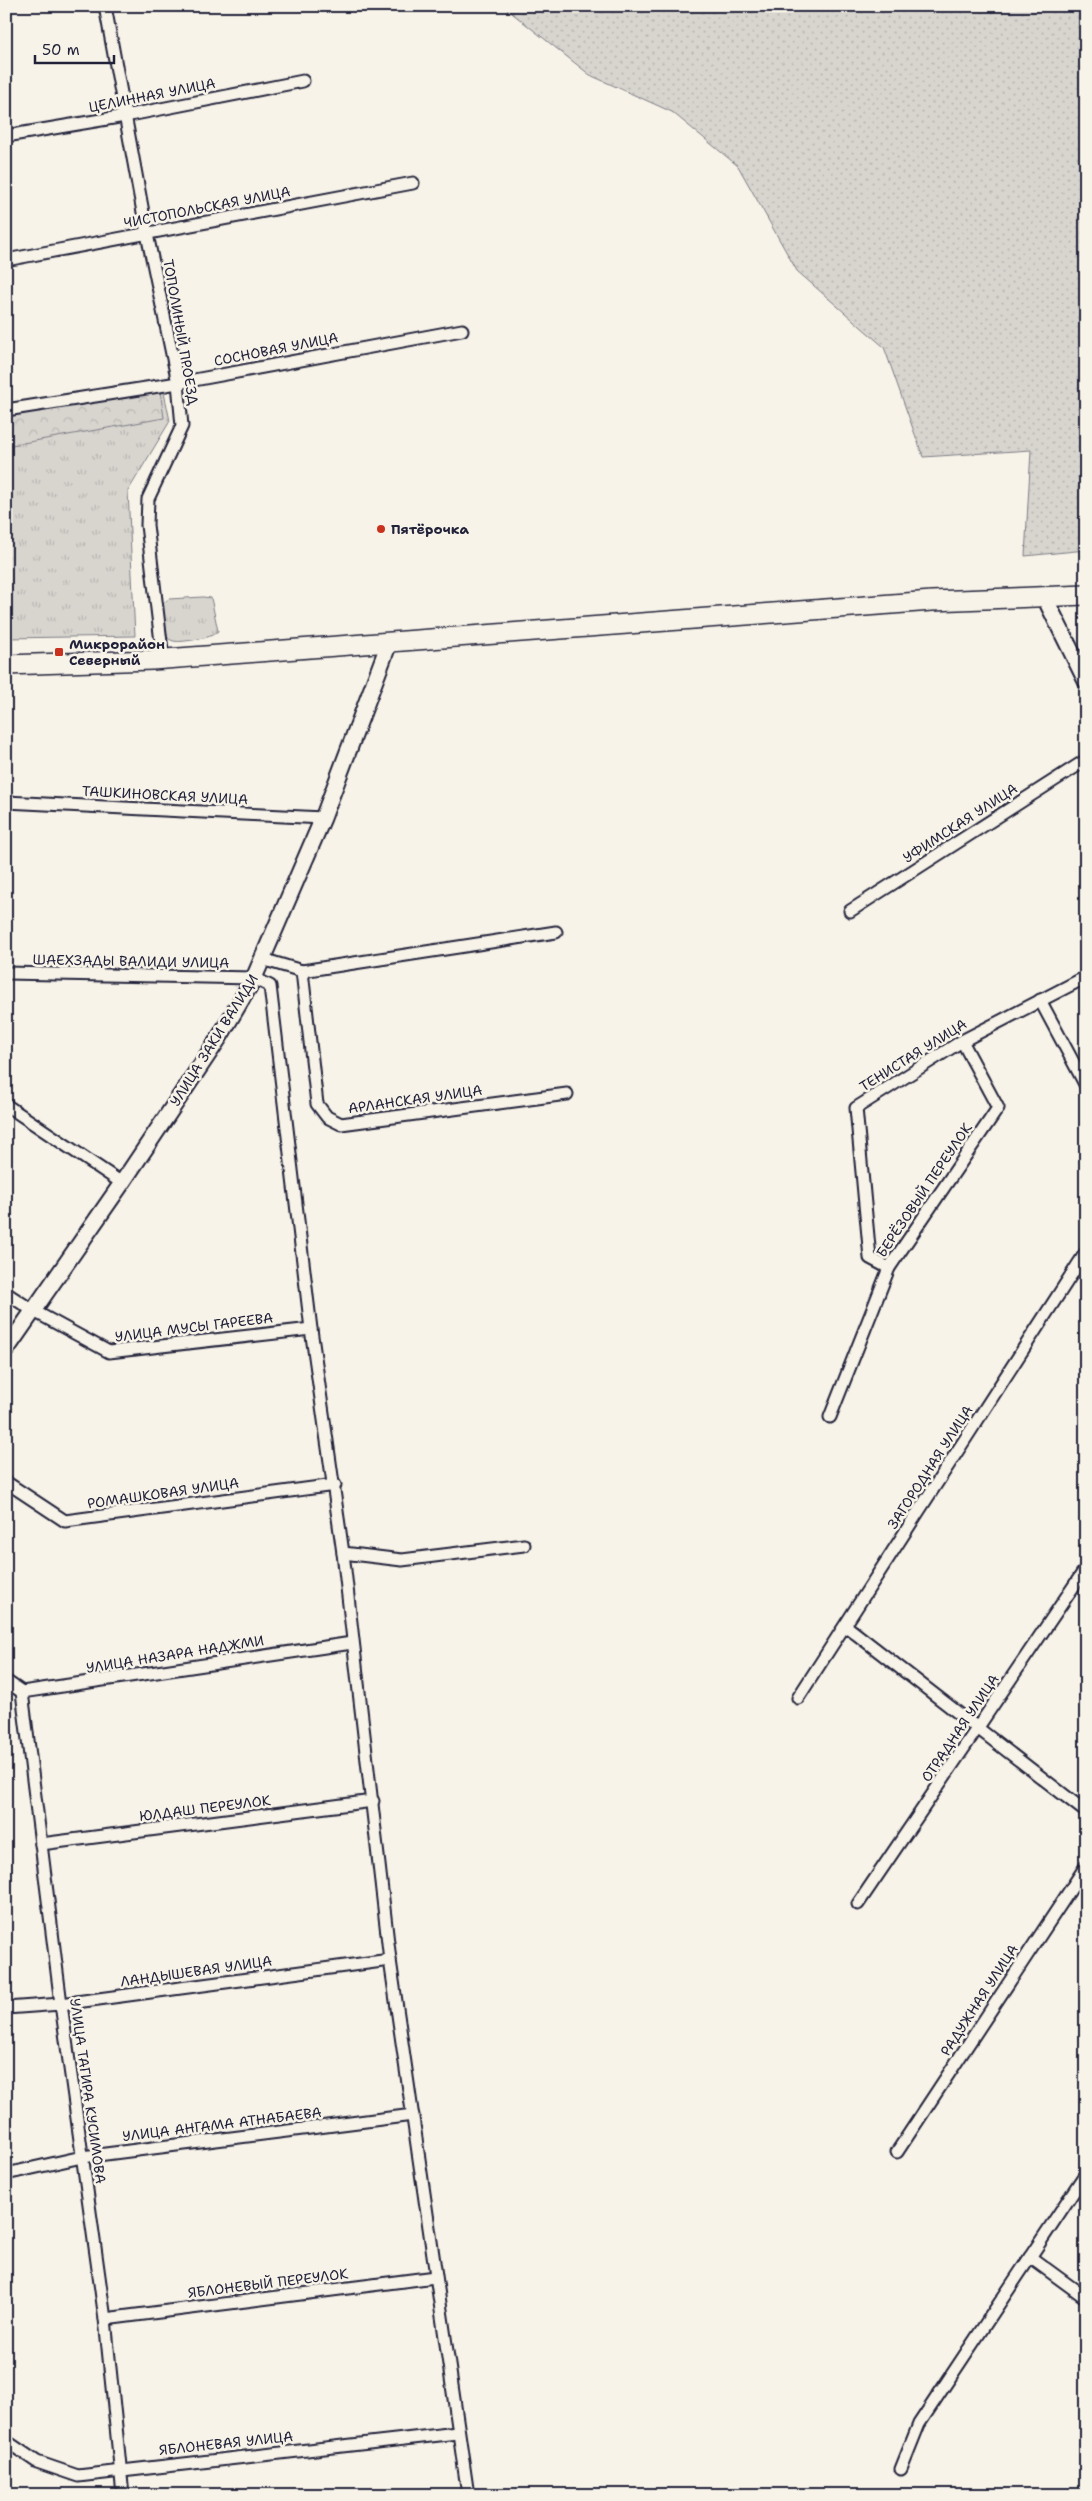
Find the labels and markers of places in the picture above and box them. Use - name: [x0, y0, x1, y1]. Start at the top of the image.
- place label: Пятёрочка: [391, 520, 470, 538]
- marker: Пятёрочка: [375, 523, 387, 535]
- place label: Микрорайон Северный: [69, 635, 165, 669]
- marker: Микрорайон Северный: [53, 646, 65, 658]

